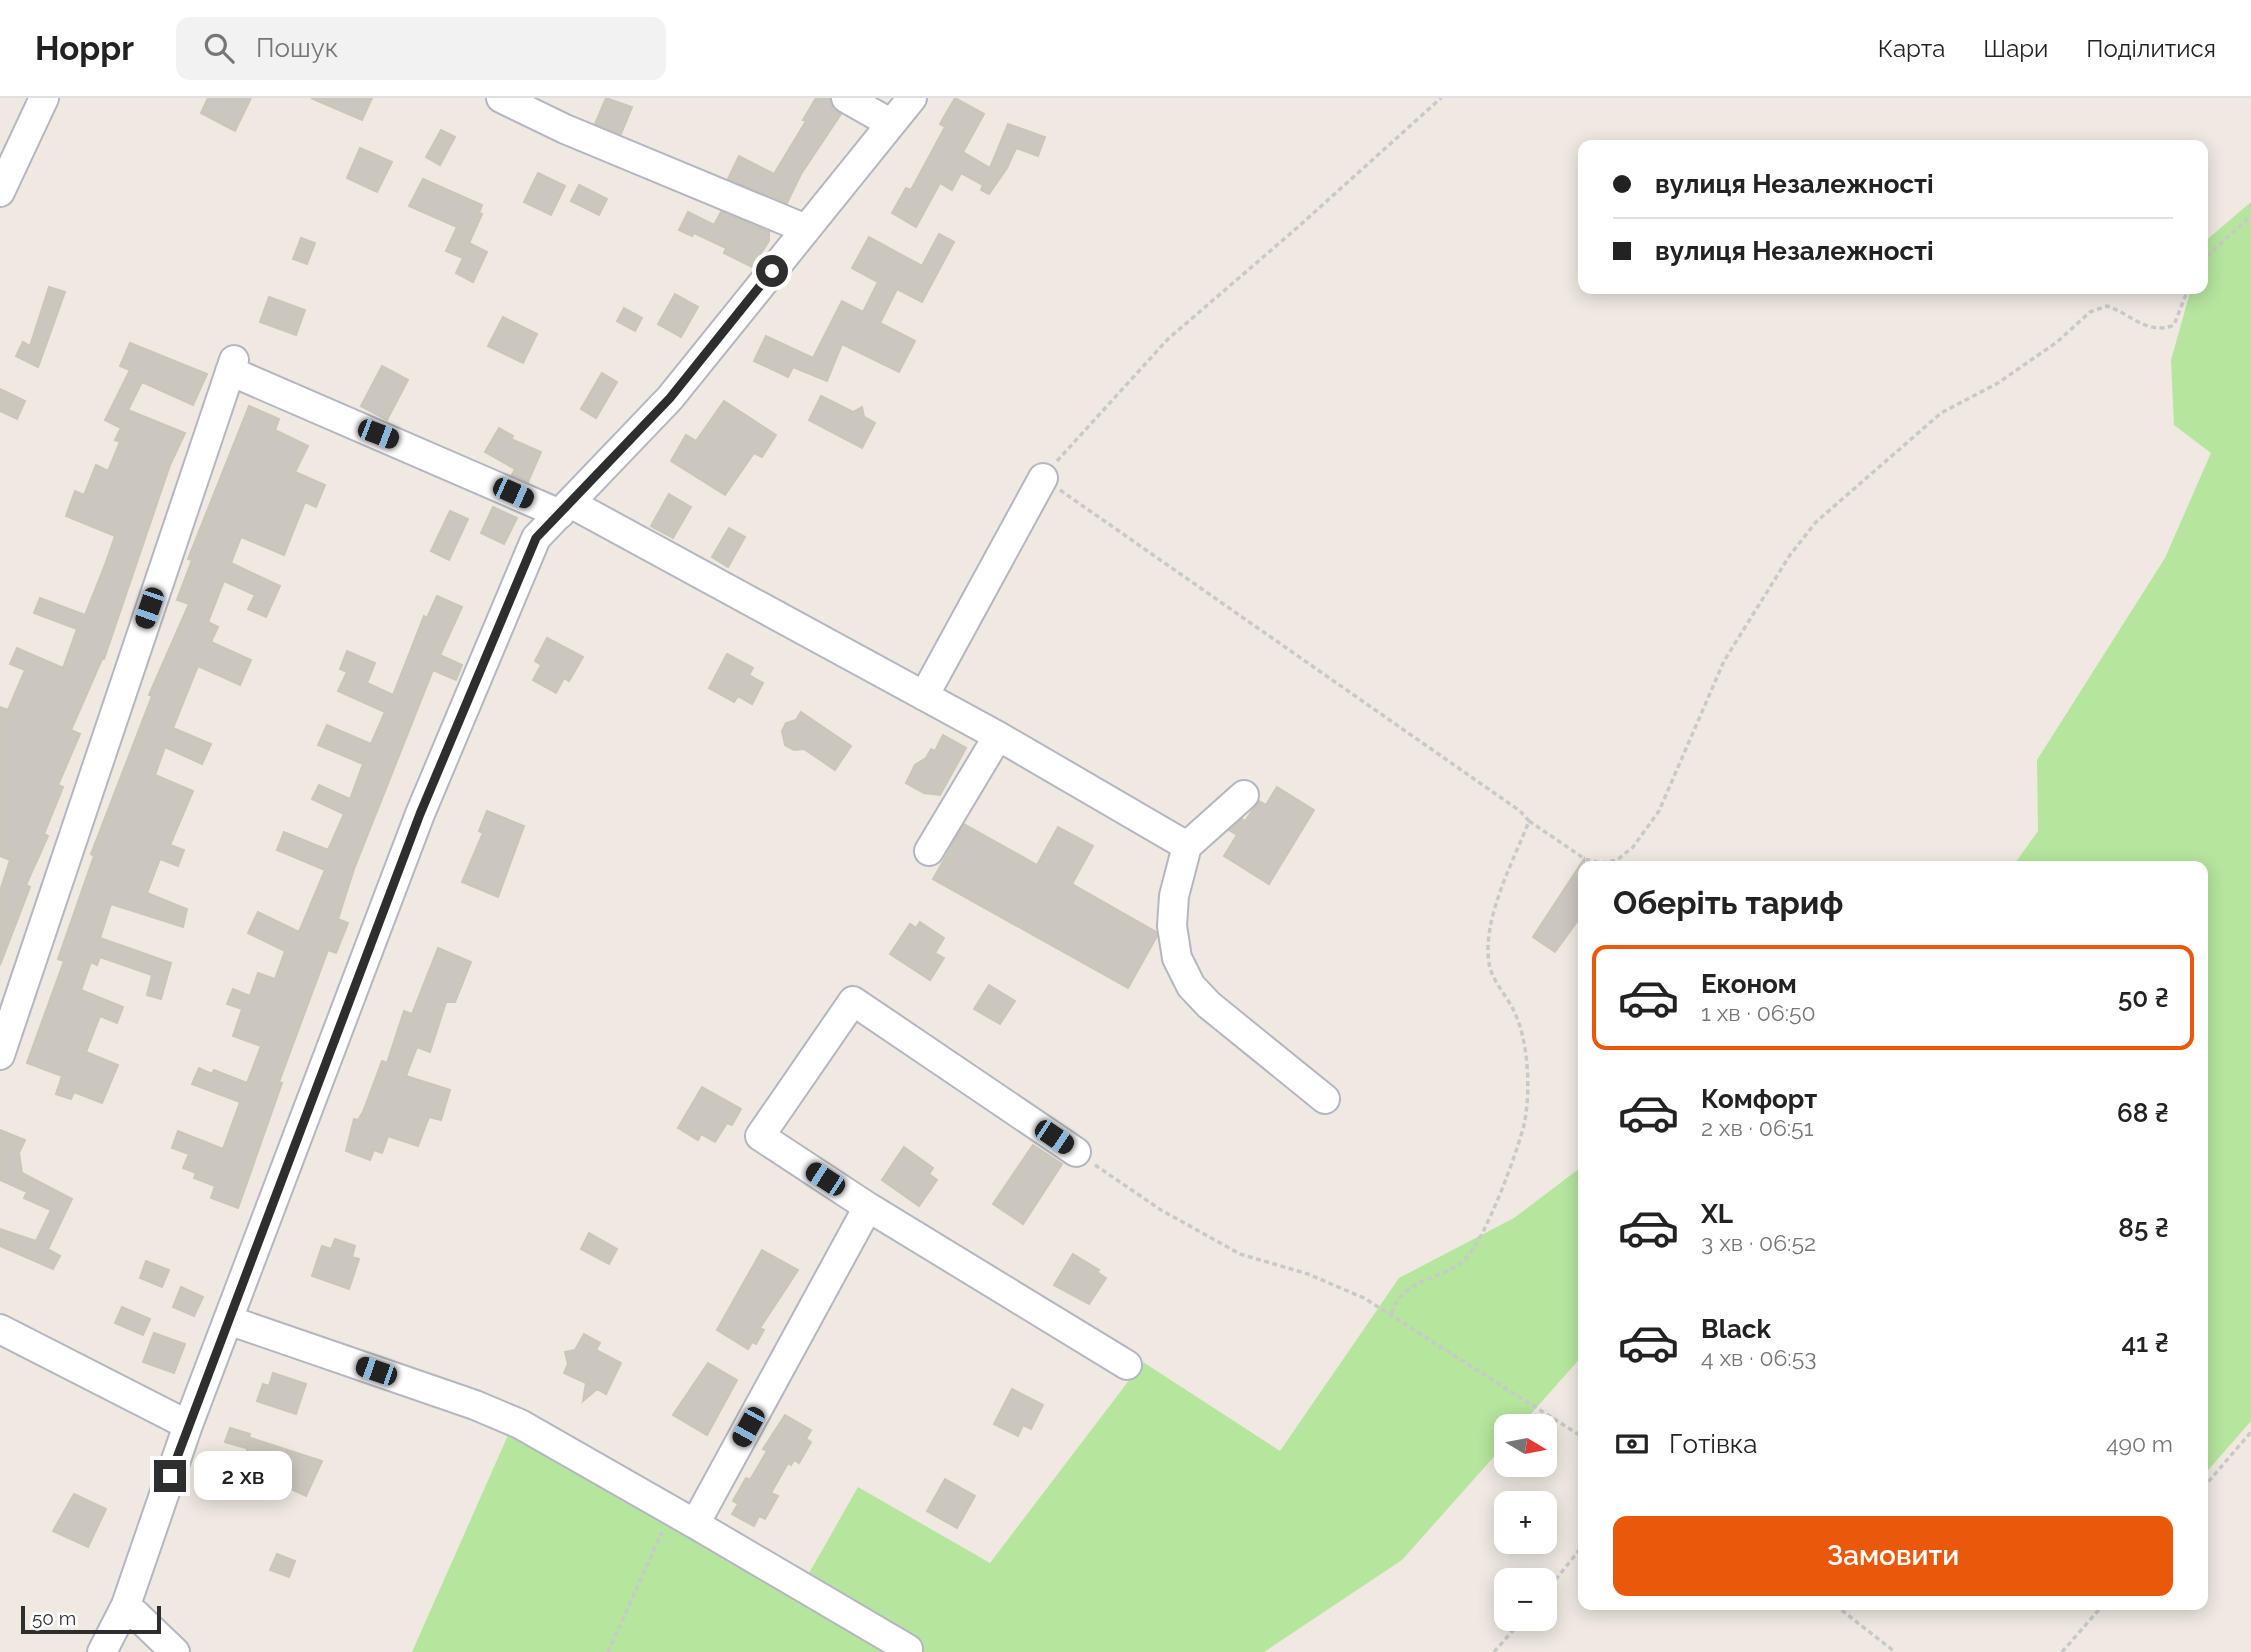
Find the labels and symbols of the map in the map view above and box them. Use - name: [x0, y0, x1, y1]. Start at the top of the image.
- route start: [756, 255, 788, 287]
- car: [355, 417, 402, 451]
- car: [490, 475, 537, 511]
- car: [133, 585, 166, 631]
- car: [1031, 1117, 1078, 1157]
- car: [802, 1159, 849, 1199]
- car: [353, 1354, 400, 1388]
- car: [729, 1404, 768, 1450]
- north arrow: [1494, 1414, 1558, 1477]
- callout: 2 хв: [194, 1452, 292, 1500]
- route end: [154, 1460, 186, 1492]
- scale bar: [21, 1603, 161, 1635]

